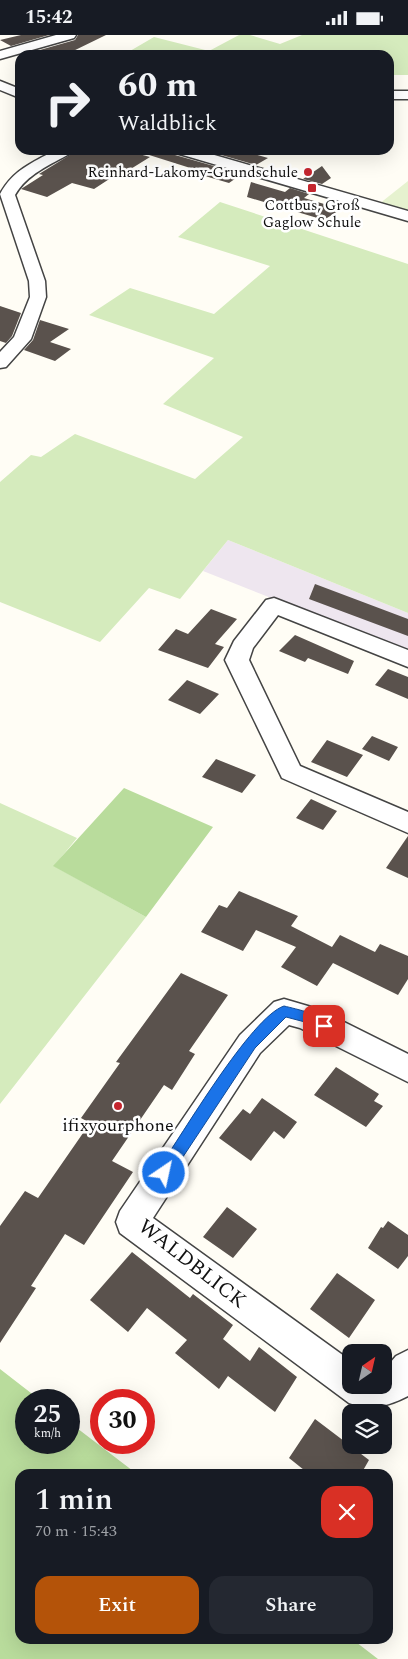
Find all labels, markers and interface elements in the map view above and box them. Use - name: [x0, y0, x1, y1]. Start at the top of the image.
- text: 15:42: [25, 3, 73, 32]
- text: 60 m: [118, 59, 198, 112]
- icon: right: [35, 70, 100, 135]
- text: Waldblick: [118, 107, 217, 140]
- place label: Reinhard-Lakomy-Grundschule: [87, 161, 298, 184]
- marker: Reinhard-Lakomy-Grundschule: [302, 166, 314, 178]
- marker: Cottbus, Groß Gaglow Schule: [306, 182, 318, 194]
- place label: Cottbus, Groß Gaglow Schule: [263, 194, 361, 234]
- pin: [303, 1005, 345, 1047]
- icon: arrive: [310, 1012, 338, 1040]
- marker: ifixyourphone: [112, 1100, 124, 1112]
- place label: ifixyourphone: [62, 1112, 174, 1139]
- position arrow: [137, 1146, 189, 1198]
- street label: WALDBLICK: [131, 1211, 253, 1317]
- north arrow: [342, 1344, 392, 1394]
- map controls: [342, 1344, 392, 1454]
- speed limit sign: 30: [90, 1389, 155, 1454]
- text: 25: [33, 1396, 62, 1434]
- button: layers: [342, 1404, 392, 1454]
- text: km/h: [34, 1424, 61, 1443]
- text: 1 min: [35, 1477, 113, 1523]
- button: close: [321, 1486, 373, 1538]
- text: 70 m · 15:43: [35, 1519, 117, 1543]
- button: Exit: [35, 1576, 199, 1634]
- button: Share: [209, 1576, 373, 1634]

